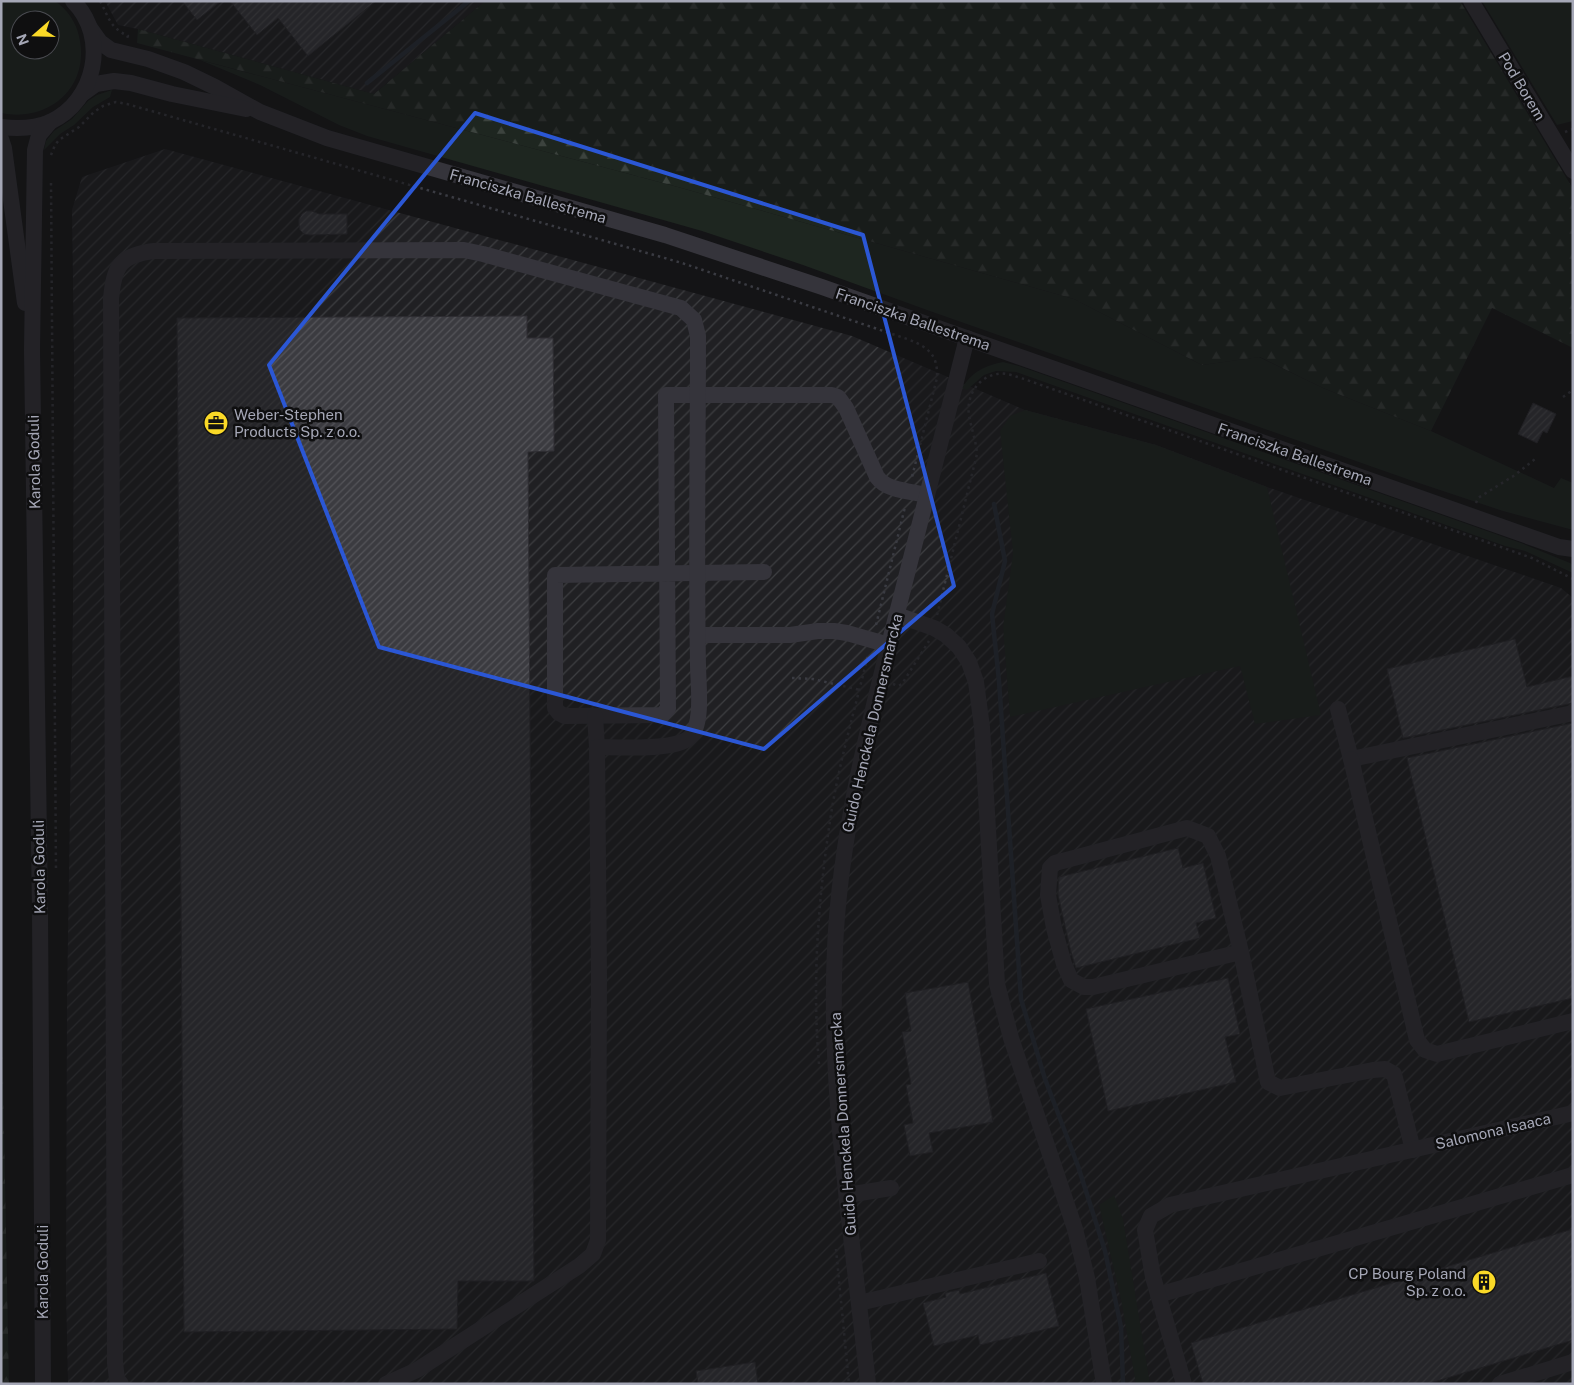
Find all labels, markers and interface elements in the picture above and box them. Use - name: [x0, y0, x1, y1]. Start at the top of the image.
- north arrow: [10, 10, 60, 60]
- text: N: [13, 32, 32, 47]
- street label: Pod Borem: [1495, 49, 1549, 123]
- street label: Franciszka Ballestrema: [448, 165, 608, 227]
- street label: Franciszka Ballestrema: [834, 285, 992, 353]
- place label: Weber-Stephen Products Sp. z o.o.: [234, 406, 361, 440]
- office icon: Weber-Stephen Products Sp. z o.o.: [203, 410, 229, 436]
- street label: Karola Goduli: [25, 415, 43, 509]
- street label: Franciszka Ballestrema: [1216, 420, 1374, 488]
- street label: Guido Henckela Donnersmarcka: [839, 612, 905, 834]
- street label: Karola Goduli: [30, 820, 48, 914]
- street label: Guido Henckela Donnersmarcka: [827, 1012, 859, 1236]
- street label: Salomona Isaaca: [1434, 1109, 1552, 1153]
- street label: Karola Goduli: [34, 1225, 51, 1319]
- place label: CP Bourg Poland Sp. z o.o.: [1348, 1265, 1466, 1299]
- building icon: CP Bourg Poland Sp. z o.o.: [1471, 1269, 1497, 1295]

